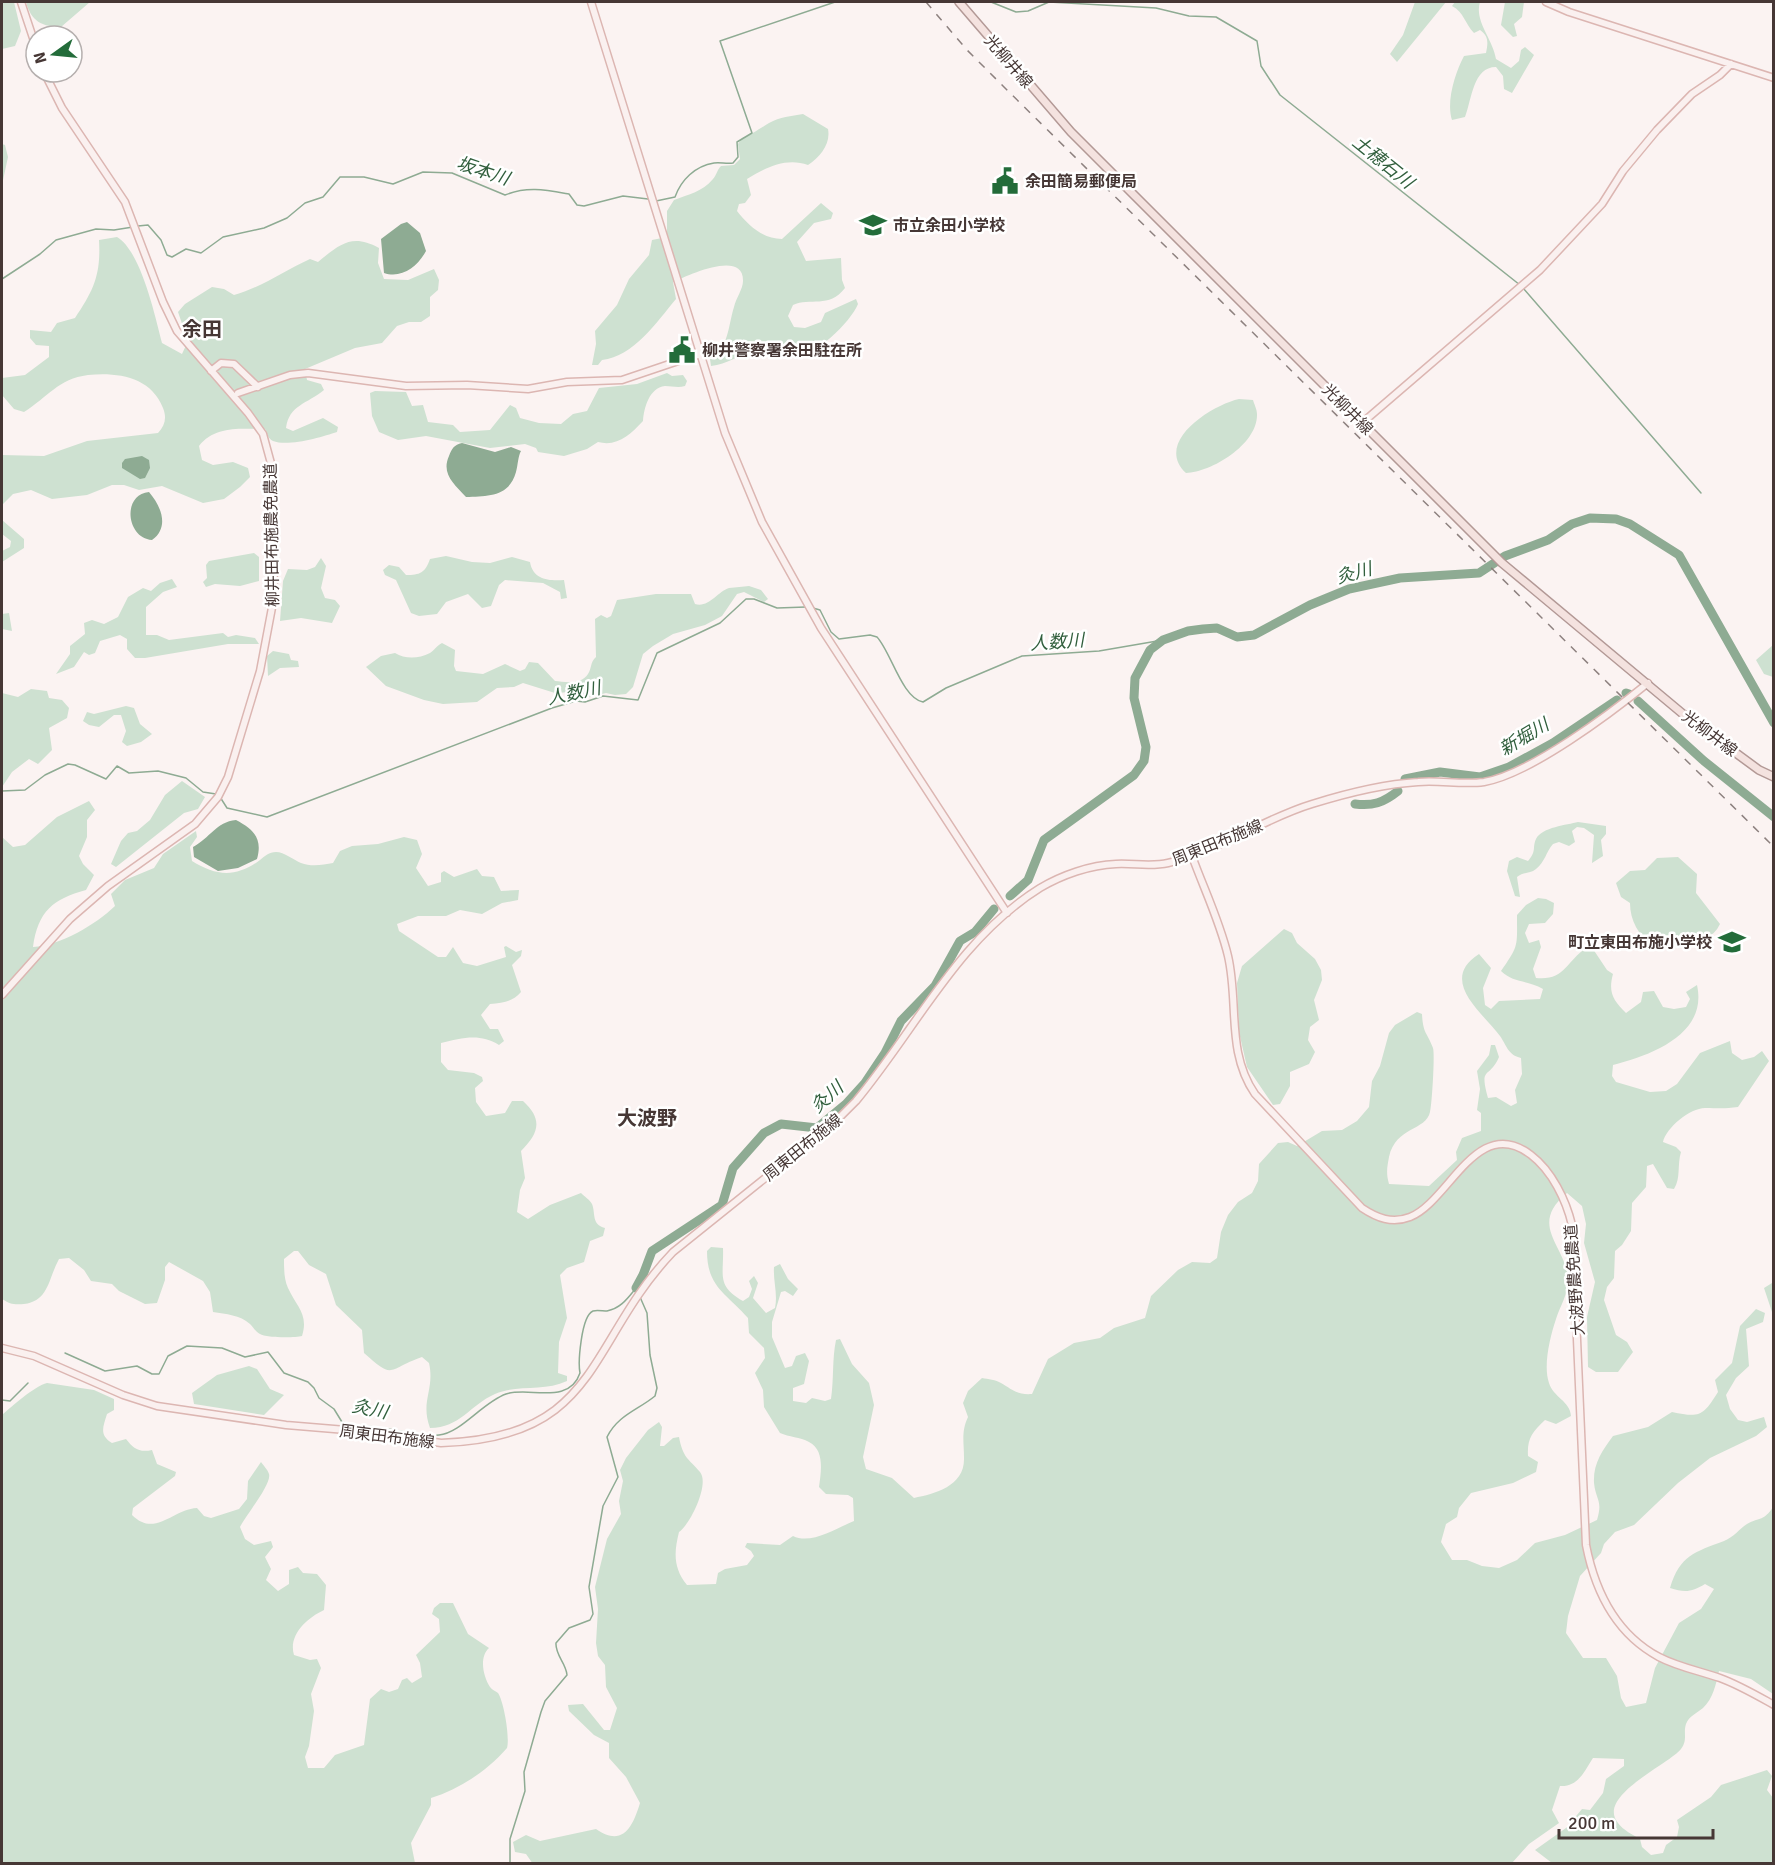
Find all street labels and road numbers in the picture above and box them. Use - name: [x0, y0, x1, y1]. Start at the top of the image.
- street label: 光柳井線: [980, 31, 1037, 92]
- street label: 光柳井線: [1318, 380, 1377, 439]
- street label: 柳井田布施農免農道: [261, 463, 283, 607]
- street label: 光柳井線: [1678, 707, 1741, 761]
- street label: 周東田布施線: [1169, 816, 1266, 870]
- street label: 周東田布施線: [759, 1110, 846, 1186]
- street label: 大波野農免農道: [1561, 1223, 1589, 1336]
- street label: 周東田布施線: [338, 1421, 436, 1453]

